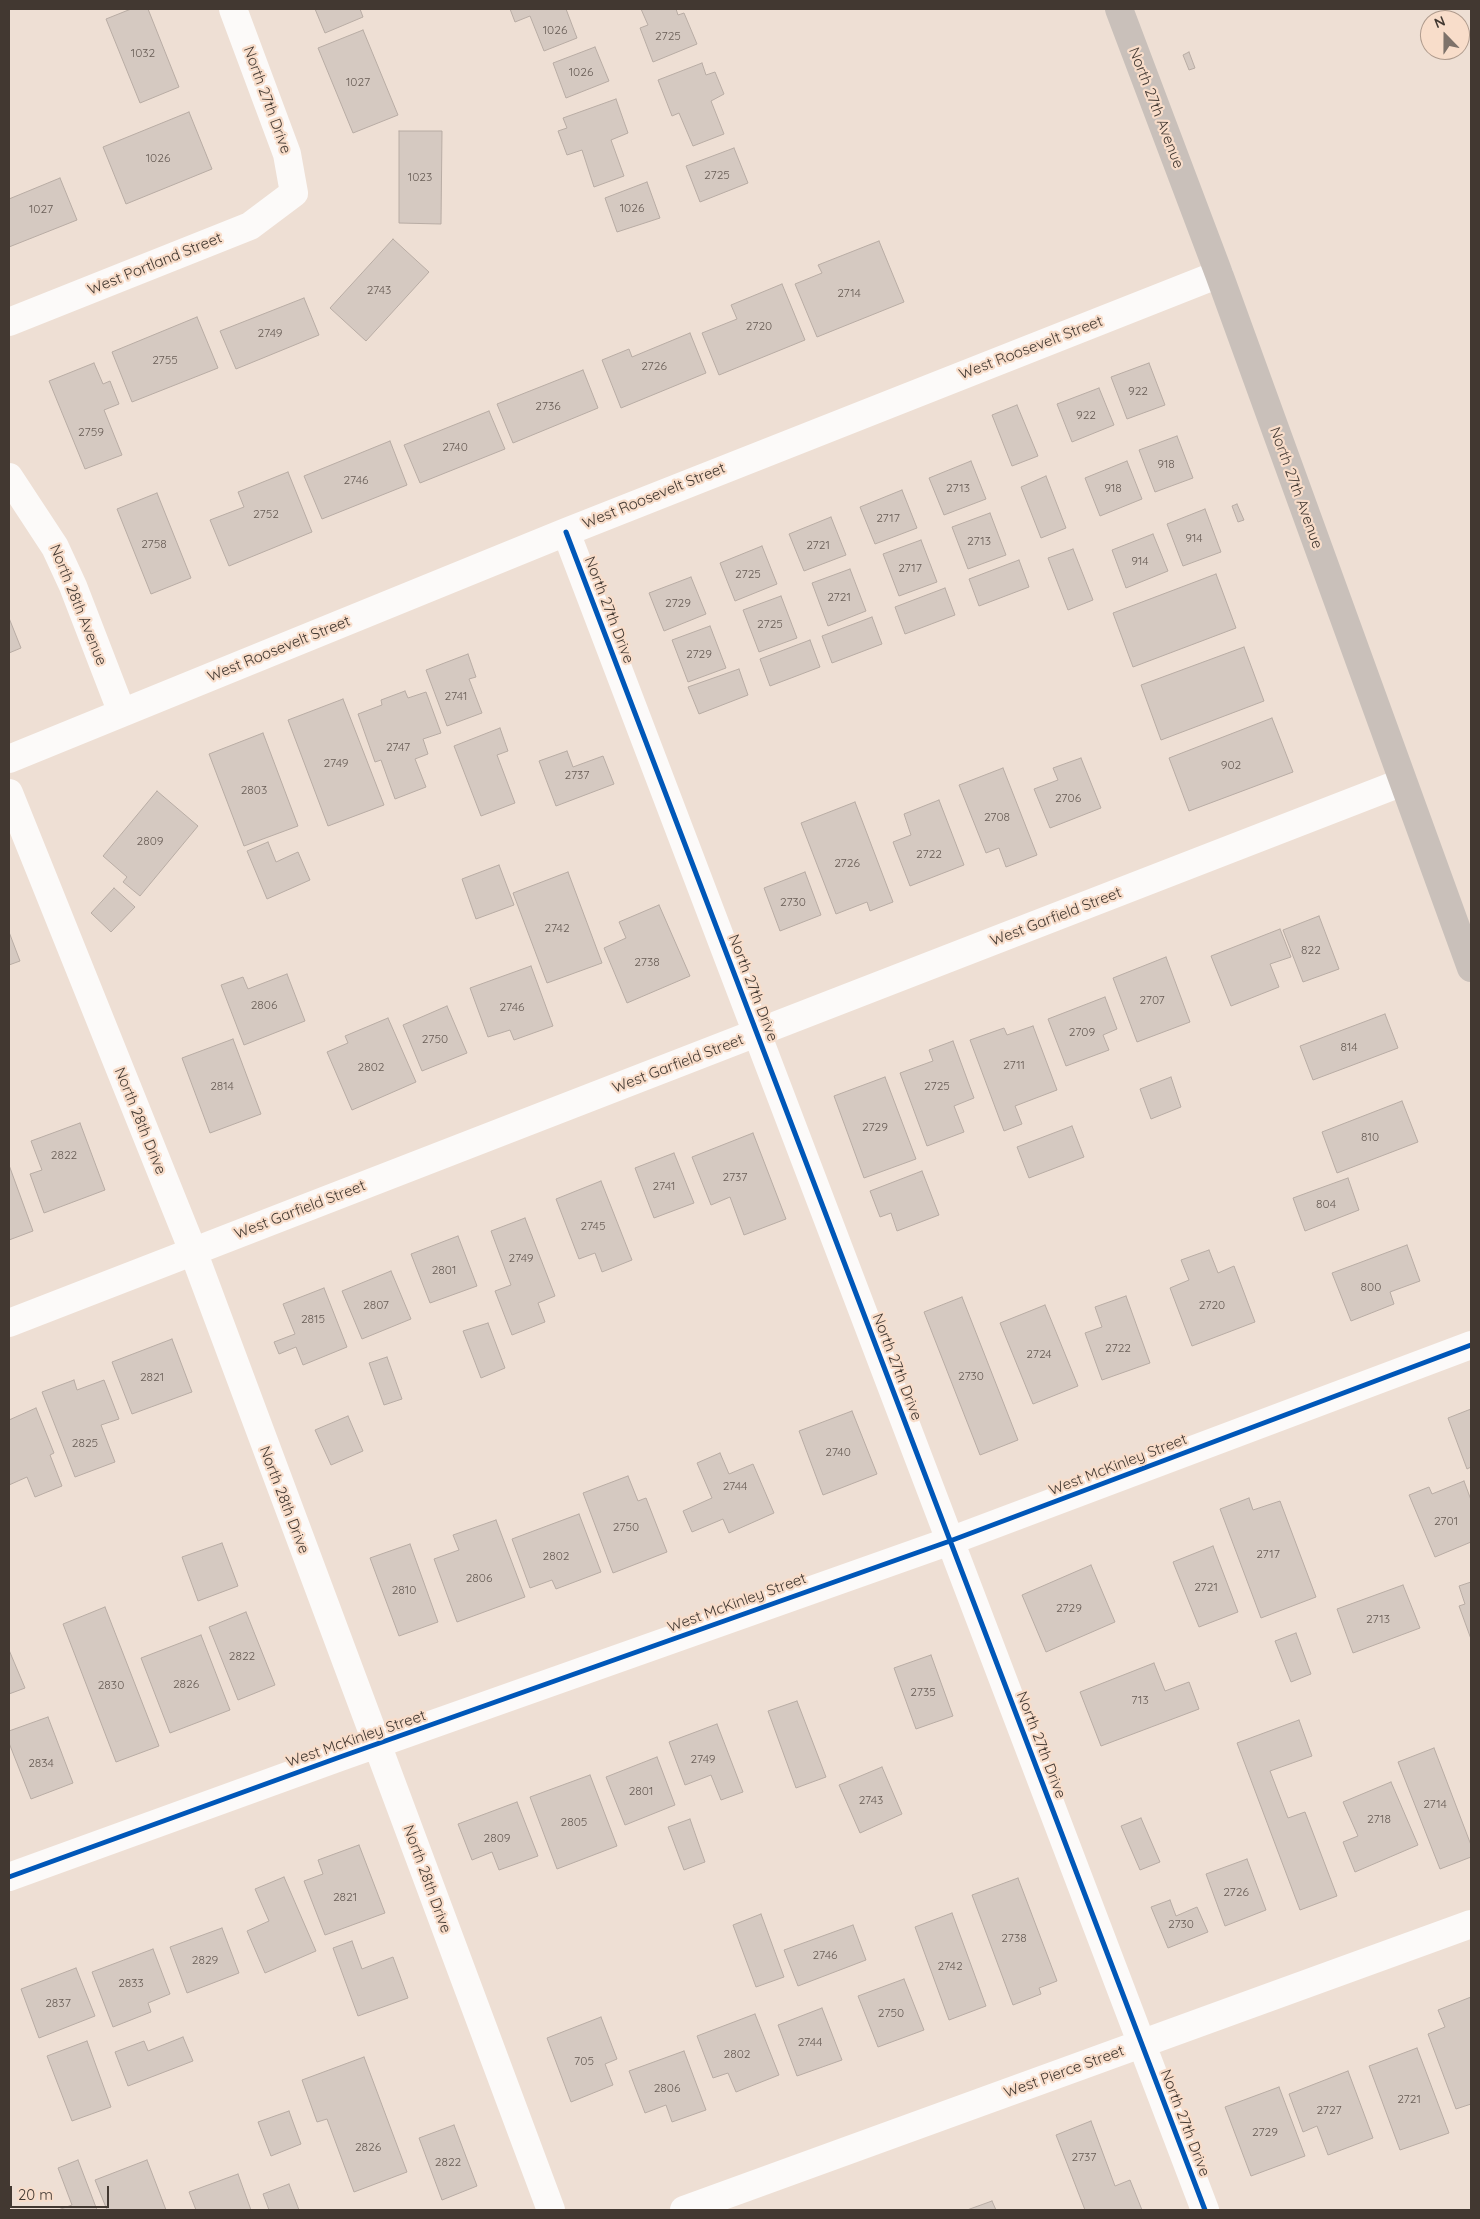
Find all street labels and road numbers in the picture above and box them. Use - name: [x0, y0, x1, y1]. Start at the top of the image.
- street label: North 27th Drive: [239, 44, 295, 156]
- street label: North 27th Avenue: [1125, 45, 1187, 171]
- street label: West Portland Street: [85, 229, 225, 299]
- street label: West Roosevelt Street: [957, 312, 1105, 384]
- street label: North 27th Avenue: [1266, 425, 1326, 551]
- street label: West Roosevelt Street: [580, 459, 728, 533]
- street label: North 28th Avenue: [46, 542, 110, 668]
- street label: North 27th Drive: [580, 554, 638, 666]
- street label: West Roosevelt Street: [205, 612, 353, 686]
- street label: West Garfield Street: [988, 884, 1124, 950]
- street label: North 27th Drive: [724, 932, 782, 1044]
- street label: West Garfield Street: [610, 1031, 746, 1097]
- street label: North 28th Drive: [110, 1065, 170, 1177]
- street label: West Garfield Street: [232, 1177, 368, 1243]
- street label: North 27th Drive: [868, 1311, 926, 1423]
- street label: West McKinley Street: [1046, 1430, 1190, 1500]
- street label: North 28th Drive: [255, 1444, 313, 1556]
- street label: West McKinley Street: [665, 1569, 809, 1637]
- street label: North 27th Drive: [1012, 1689, 1070, 1801]
- street label: West McKinley Street: [284, 1707, 428, 1771]
- street label: North 28th Drive: [399, 1823, 455, 1935]
- street label: West Pierce Street: [1002, 2042, 1126, 2102]
- street label: North 27th Drive: [1156, 2067, 1214, 2179]

